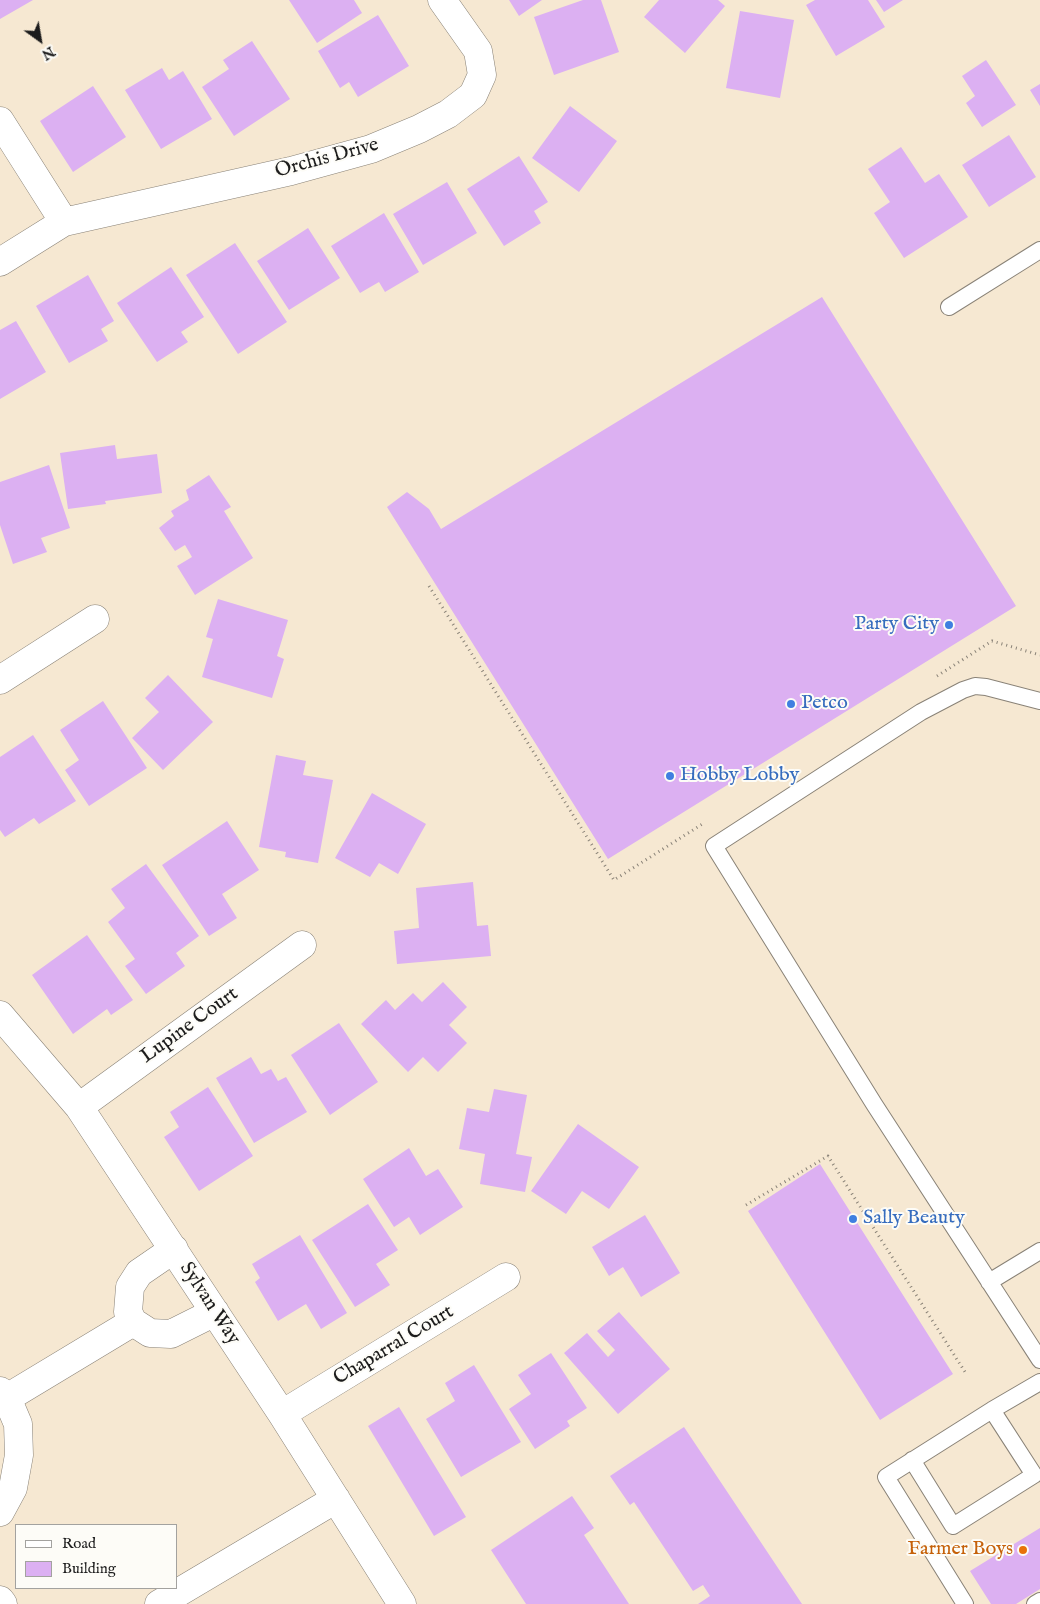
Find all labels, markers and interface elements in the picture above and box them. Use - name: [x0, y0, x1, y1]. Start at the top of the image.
- north arrow: [15, 15, 65, 65]
- text: N: [38, 42, 58, 64]
- street label: Orchis Drive: [272, 134, 382, 184]
- place label: Party City: [854, 613, 939, 637]
- marker: Party City: [943, 619, 955, 631]
- place label: Petco: [801, 692, 848, 716]
- marker: Petco: [785, 698, 797, 710]
- place label: Hobby Lobby: [680, 764, 799, 788]
- marker: Hobby Lobby: [664, 770, 676, 782]
- street label: Lupine Court: [137, 983, 243, 1069]
- place label: Sally Beauty: [863, 1207, 965, 1231]
- marker: Sally Beauty: [847, 1213, 859, 1225]
- street label: Sylvan Way: [173, 1258, 245, 1350]
- street label: Chaparral Court: [330, 1301, 458, 1391]
- legend: [15, 1524, 178, 1589]
- text: Road: [62, 1534, 96, 1553]
- place label: Farmer Boys: [908, 1538, 1013, 1562]
- marker: Farmer Boys: [1017, 1544, 1029, 1556]
- text: Building: [62, 1559, 116, 1578]

